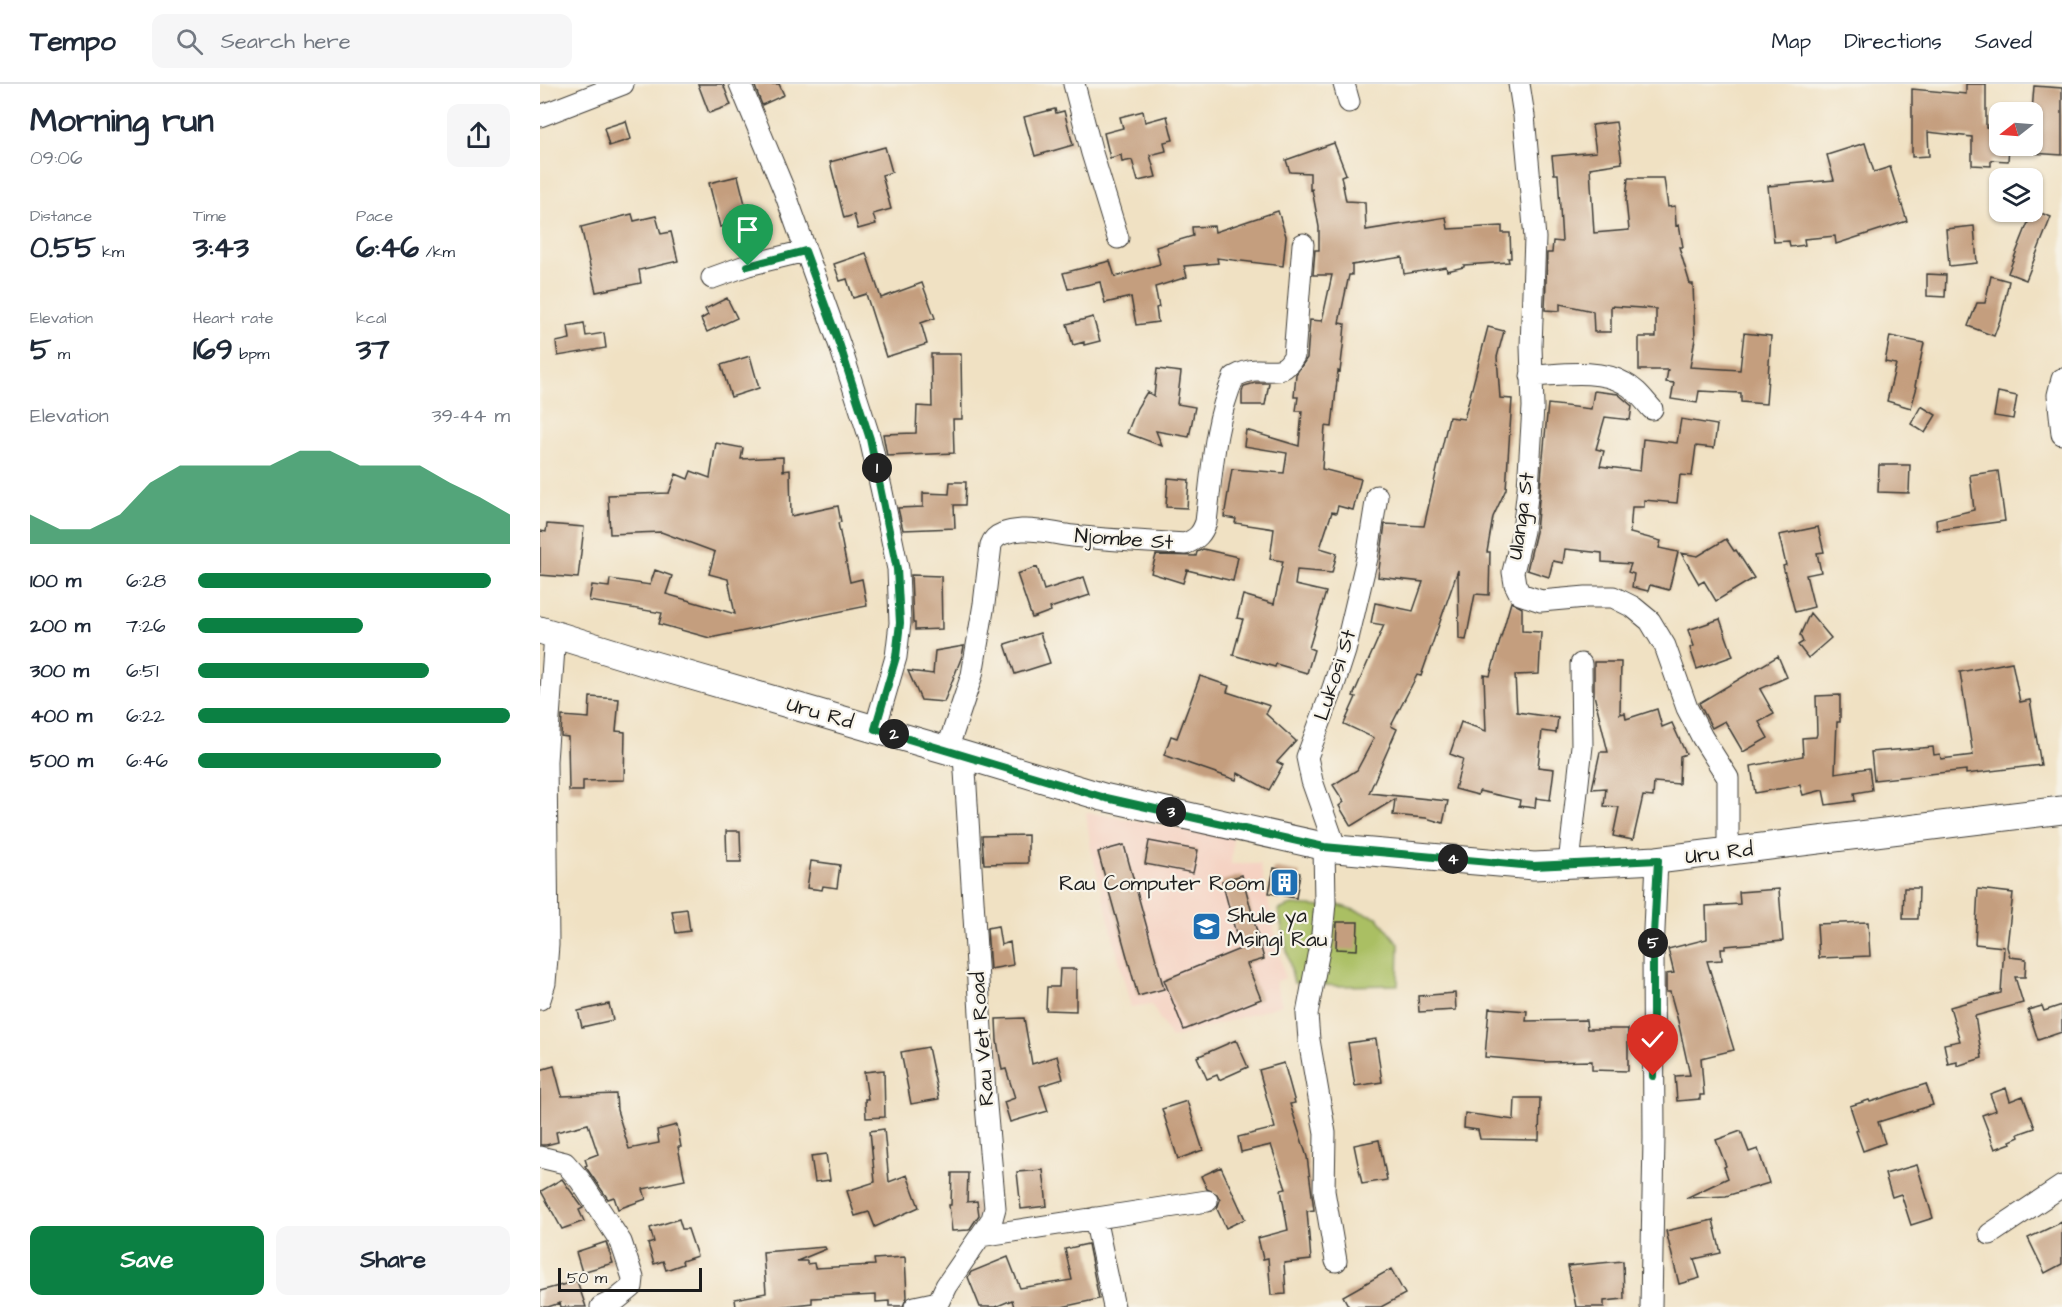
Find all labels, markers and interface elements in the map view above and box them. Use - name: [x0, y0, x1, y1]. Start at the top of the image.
- search box: [152, 14, 572, 68]
- text: Tempo: [30, 22, 116, 61]
- icon: search: [173, 25, 206, 58]
- text: Search here: [221, 26, 351, 57]
- text: Map: [1771, 27, 1811, 56]
- text: Directions: [1844, 27, 1942, 56]
- text: Saved: [1975, 27, 2032, 56]
- text: Morning run: [30, 98, 214, 144]
- north arrow: [1989, 102, 2043, 156]
- map controls: [1989, 102, 2043, 222]
- button: share: [447, 104, 510, 167]
- text: 09:06: [30, 144, 83, 172]
- button: layers: [1989, 168, 2043, 222]
- pin: [722, 204, 773, 266]
- text: Distance: [30, 205, 92, 227]
- text: Time: [193, 205, 227, 227]
- text: Pace: [356, 205, 393, 227]
- icon: arrive: [731, 213, 764, 246]
- text: 0.55: [30, 227, 96, 269]
- text: 3:43: [193, 227, 249, 269]
- text: 6:46: [356, 227, 419, 269]
- text: km: [96, 241, 124, 263]
- text: /km: [419, 241, 455, 263]
- text: Elevation: [30, 307, 93, 329]
- text: Heart rate: [193, 307, 273, 329]
- text: kcal: [356, 307, 387, 329]
- text: 5: [30, 329, 51, 371]
- text: 169: [193, 329, 233, 371]
- text: 37: [356, 329, 390, 371]
- text: m: [51, 343, 70, 365]
- text: bpm: [233, 343, 269, 365]
- text: Elevation: [30, 402, 109, 430]
- text: 39–44 m: [431, 402, 510, 430]
- pin: 1: [862, 453, 892, 483]
- text: 1: [876, 457, 878, 479]
- street label: Ulanga St: [1501, 470, 1544, 562]
- street label: Njombe St: [1074, 521, 1175, 557]
- text: 100 m: [30, 567, 81, 595]
- text: 6:28: [126, 567, 166, 595]
- text: 200 m: [30, 612, 90, 640]
- text: 7:26: [126, 612, 166, 640]
- street label: Lukosi St: [1307, 625, 1363, 724]
- text: 300 m: [30, 657, 89, 685]
- text: 6:51: [126, 657, 159, 685]
- street label: Uru Rd: [783, 690, 857, 736]
- text: 400 m: [30, 702, 92, 730]
- text: 6:22: [126, 702, 165, 730]
- pin: 2: [879, 719, 909, 749]
- text: 2: [889, 723, 899, 745]
- text: 500 m: [30, 747, 93, 775]
- text: 6:46: [126, 747, 168, 775]
- pin: 3: [1156, 797, 1186, 827]
- text: 3: [1167, 801, 1175, 823]
- street label: Uru Rd: [1683, 834, 1755, 872]
- pin: 4: [1438, 844, 1468, 874]
- text: 4: [1448, 848, 1458, 870]
- building icon: Rau Computer Room: [1269, 867, 1301, 899]
- place label: Rau Computer Room: [1059, 869, 1265, 899]
- place label: Shule ya Msingi Rau: [1227, 901, 1328, 956]
- school or university icon: Shule ya Msingi Rau: [1190, 911, 1222, 943]
- pin: 5: [1638, 928, 1668, 958]
- text: 5: [1647, 932, 1659, 954]
- street label: Rau Vet Road: [963, 971, 1001, 1107]
- pin: [1627, 1014, 1678, 1076]
- icon: check: [1636, 1023, 1669, 1056]
- button: Save: [30, 1226, 264, 1295]
- button: Share: [276, 1226, 510, 1295]
- scale bar: [558, 1265, 702, 1292]
- text: 50 m: [567, 1267, 607, 1289]

